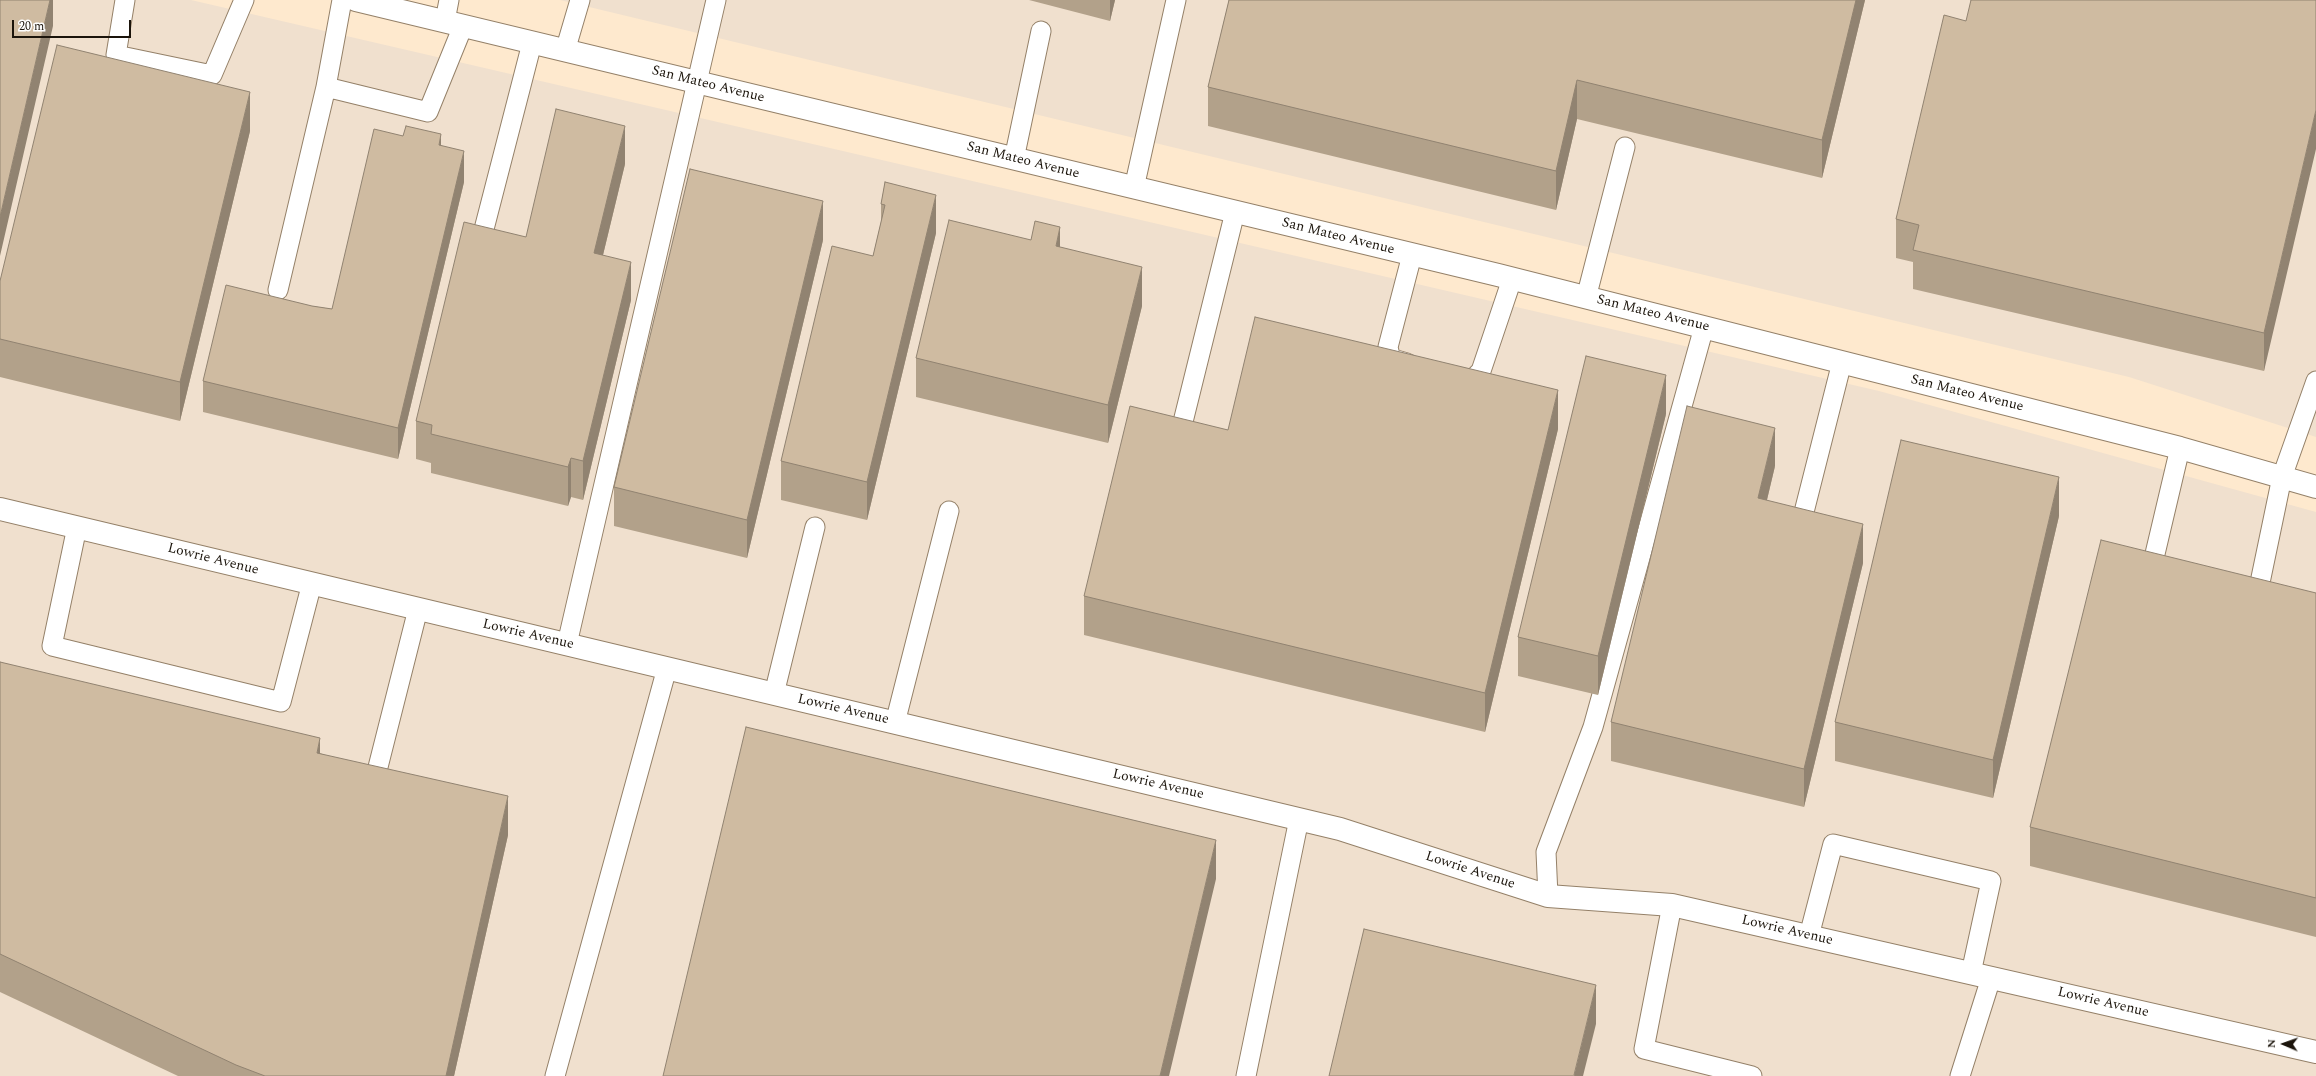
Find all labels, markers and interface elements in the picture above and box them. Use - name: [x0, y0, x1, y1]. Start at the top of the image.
- scale bar: [14, 12, 133, 38]
- text: 20 m: [19, 17, 44, 36]
- street label: San Mateo Avenue: [650, 63, 766, 107]
- street label: San Mateo Avenue: [965, 139, 1081, 183]
- street label: San Mateo Avenue: [1280, 215, 1396, 259]
- street label: San Mateo Avenue: [1595, 292, 1711, 336]
- street label: San Mateo Avenue: [1909, 372, 2025, 416]
- street label: Lowrie Avenue: [166, 541, 260, 579]
- street label: Lowrie Avenue: [481, 616, 575, 654]
- street label: Lowrie Avenue: [796, 691, 890, 729]
- street label: Lowrie Avenue: [1111, 766, 1205, 804]
- street label: Lowrie Avenue: [1423, 849, 1517, 893]
- street label: Lowrie Avenue: [1740, 912, 1834, 950]
- street label: Lowrie Avenue: [2056, 984, 2150, 1022]
- north arrow: [2264, 1024, 2304, 1064]
- text: N: [2263, 1039, 2280, 1048]

